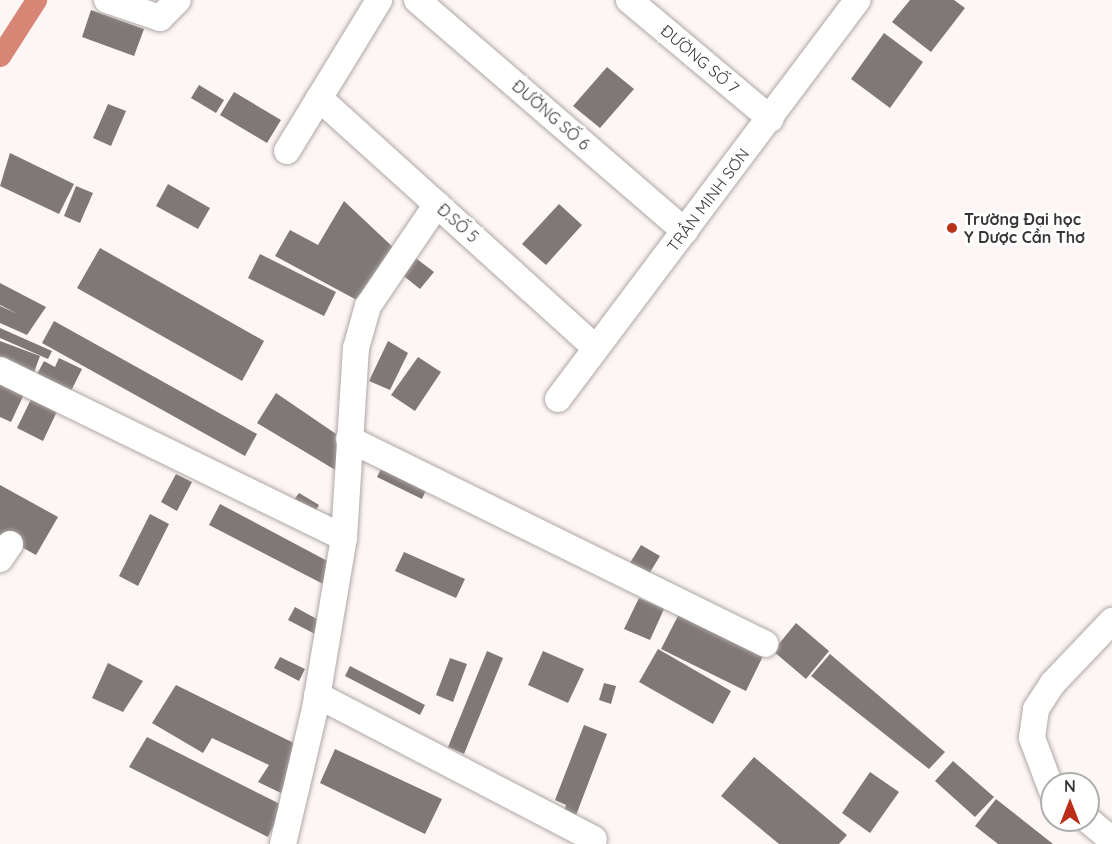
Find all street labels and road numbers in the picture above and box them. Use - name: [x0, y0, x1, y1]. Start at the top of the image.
- street label: ĐƯỜNG SỐ 7: [657, 21, 743, 97]
- street label: ĐƯỜNG SỐ 6: [508, 76, 594, 154]
- street label: TRẦN MINH SƠN: [663, 145, 753, 255]
- street label: Đ.SỐ 5: [433, 200, 483, 246]

